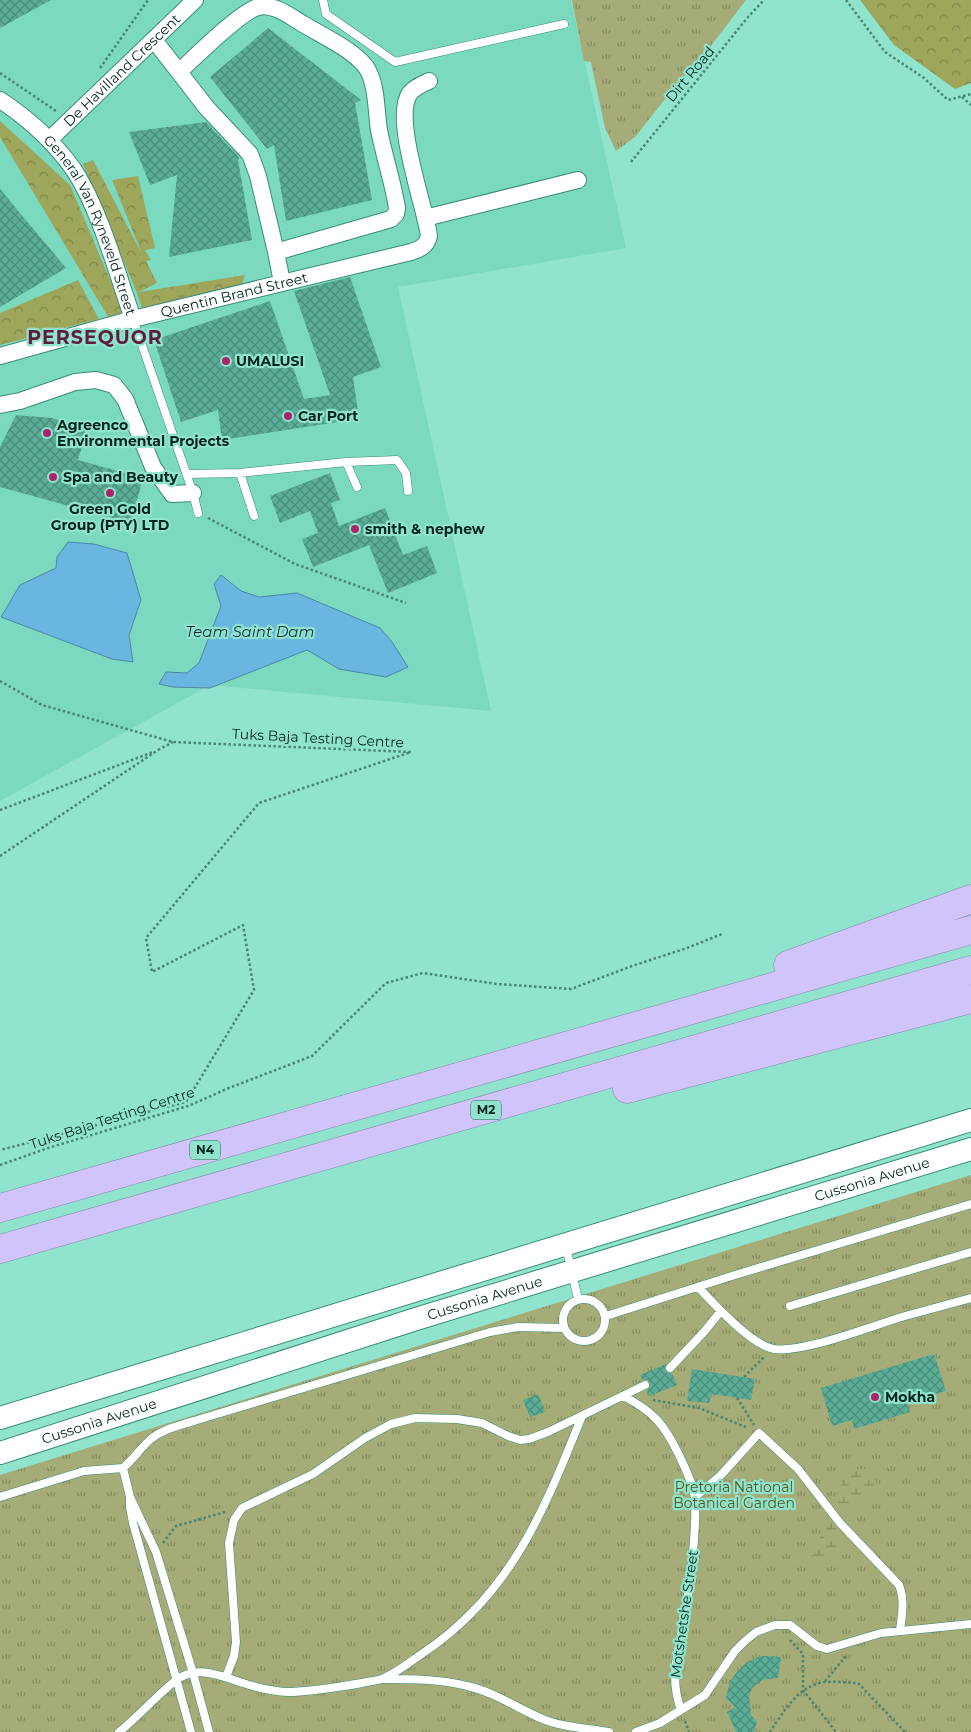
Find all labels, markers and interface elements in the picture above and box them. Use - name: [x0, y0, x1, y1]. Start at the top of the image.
- street label: De Havilland Crescent: [60, 10, 184, 130]
- street label: Dirt Road: [662, 43, 718, 105]
- street label: General Van Ryneveld Street: [40, 131, 140, 318]
- street label: Quentin Brand Street: [159, 268, 310, 321]
- district label: PERSEQUOR: [27, 326, 163, 349]
- place label: UMALUSI: [236, 352, 304, 370]
- marker: UMALUSI: [220, 355, 232, 367]
- place label: Car Port: [298, 407, 358, 425]
- marker: Car Port: [282, 410, 294, 422]
- place label: Agreenco Environmental Projects: [56, 416, 230, 450]
- marker: Agreenco Environmental Projects: [41, 427, 53, 439]
- place label: Spa and Beauty: [63, 468, 178, 486]
- marker: Spa and Beauty: [47, 471, 59, 483]
- marker: Green Gold Group (PTY) LTD: [104, 487, 116, 499]
- place label: Green Gold Group (PTY) LTD: [51, 500, 170, 534]
- place label: smith & nephew: [365, 520, 486, 538]
- marker: smith & nephew: [349, 523, 361, 535]
- water label: Team Saint Dam: [186, 622, 314, 641]
- street label: Tuks Baja Testing Centre: [231, 725, 405, 751]
- street label: Tuks Baja Testing Centre: [27, 1083, 197, 1153]
- road number: M2: [471, 1100, 501, 1120]
- road number: N4: [190, 1140, 220, 1160]
- street label: Cussonia Avenue: [812, 1153, 932, 1205]
- street label: Cussonia Avenue: [425, 1272, 545, 1324]
- place label: Mokha: [885, 1388, 935, 1406]
- marker: Mokha: [869, 1391, 881, 1403]
- street label: Cussonia Avenue: [39, 1394, 159, 1448]
- park label: Pretoria National Botanical Garden: [673, 1478, 795, 1512]
- street label: Motshetshe Street: [666, 1549, 702, 1679]

